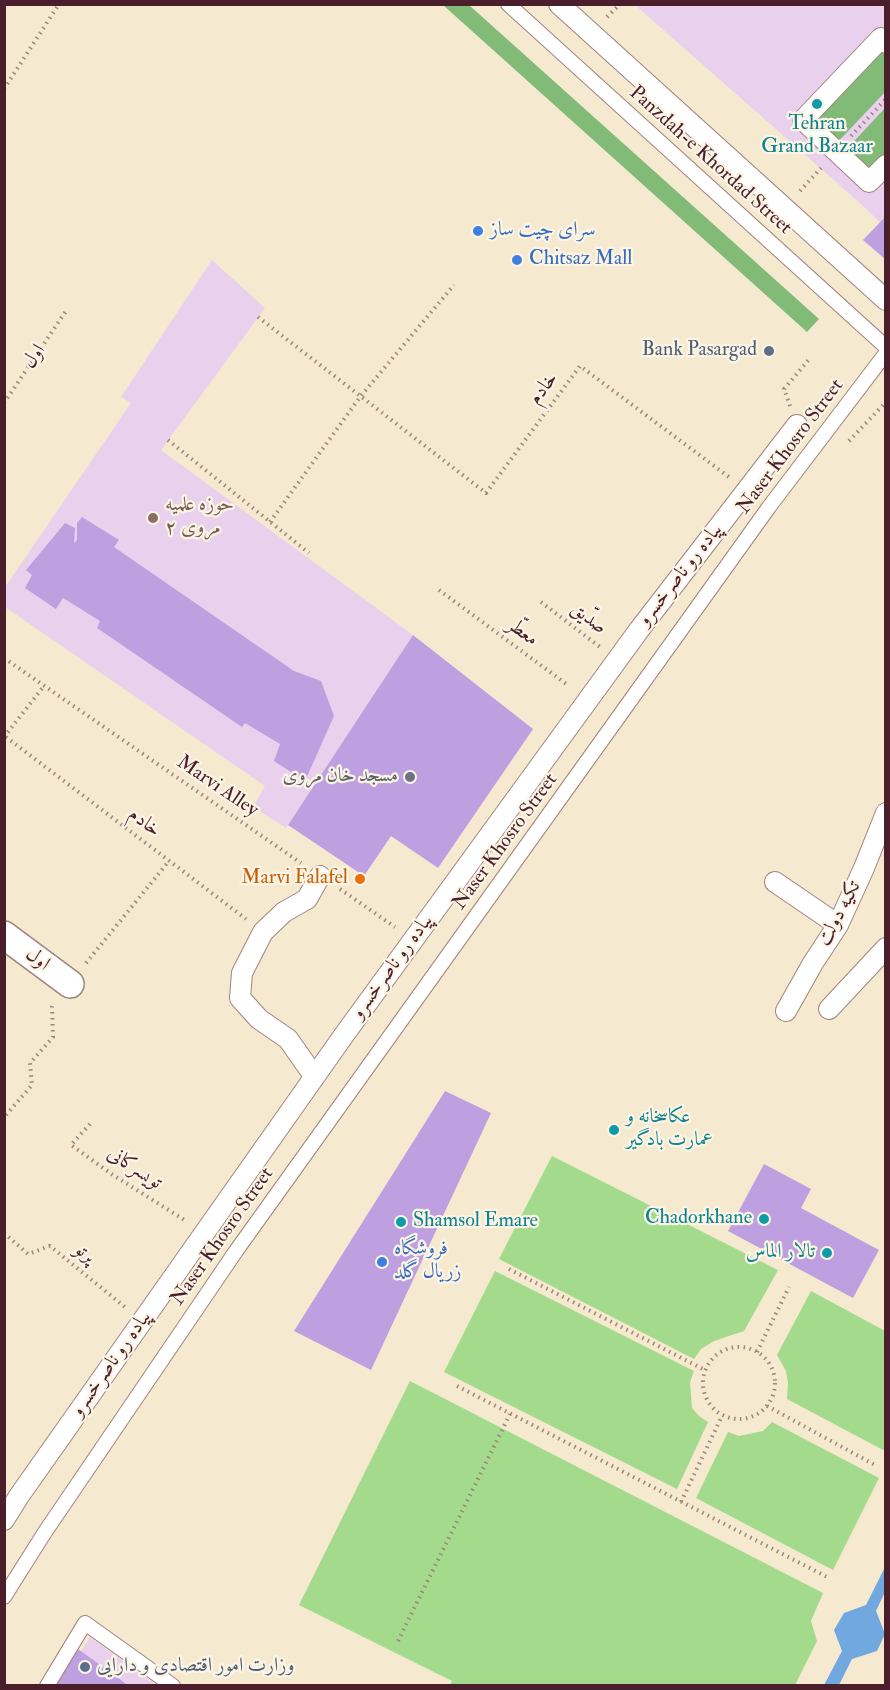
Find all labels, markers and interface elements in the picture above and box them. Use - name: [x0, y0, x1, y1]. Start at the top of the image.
- street label: Panzdah-e Khordad Street: [624, 82, 796, 240]
- marker: Tehran Grand Bazaar: [810, 97, 824, 111]
- place label: Tehran Grand Bazaar: [761, 113, 873, 160]
- place label: سرای چیت ساز: [490, 219, 596, 243]
- marker: سرای چیت ساز: [471, 224, 485, 238]
- place label: Chitsaz Mall: [529, 248, 632, 272]
- marker: Chitsaz Mall: [510, 253, 524, 267]
- place label: Bank Pasargad: [642, 339, 757, 363]
- street label: اول: [18, 340, 52, 374]
- marker: Bank Pasargad: [762, 344, 776, 358]
- street label: خادم: [524, 368, 564, 410]
- street label: Naser Khosro Street: [732, 375, 850, 519]
- place label: حوزه علمیه مروی ۲: [165, 494, 234, 541]
- marker: حوزه علمیه مروی ۲: [146, 511, 160, 525]
- street label: پیاده رو ناصرخسرو: [633, 519, 729, 631]
- street label: صدّیق: [565, 598, 611, 640]
- street label: معطّر: [502, 614, 542, 652]
- street label: Marvi Alley: [172, 751, 262, 823]
- place label: مسجد خان مروی: [283, 765, 398, 789]
- street label: Naser Khosro Street: [448, 769, 564, 915]
- marker: مسجد خان مروی: [403, 770, 417, 784]
- street label: خادم: [123, 803, 165, 843]
- place label: Marvi Falafel: [241, 867, 348, 891]
- marker: Marvi Falafel: [353, 872, 367, 886]
- street label: تکیه دولت: [813, 877, 867, 951]
- street label: پیاده رو ناصرخسرو: [347, 910, 439, 1024]
- street label: اول: [20, 943, 54, 977]
- place label: عکاسخانه و عمارت بادگیر: [626, 1106, 713, 1153]
- marker: عکاسخانه و عمارت بادگیر: [607, 1123, 621, 1137]
- street label: تویسرکانی: [102, 1142, 166, 1196]
- street label: Naser Khosro Street: [166, 1163, 280, 1311]
- place label: Chadorkhane: [645, 1207, 752, 1231]
- place label: Shamsol Emare: [413, 1210, 538, 1234]
- marker: Chadorkhane: [757, 1212, 771, 1226]
- marker: Shamsol Emare: [394, 1215, 408, 1229]
- street label: پرتو: [69, 1238, 99, 1270]
- place label: فروشگاه زریال گلد: [394, 1238, 462, 1285]
- place label: تالار الماس: [746, 1241, 815, 1265]
- marker: تالار الماس: [820, 1246, 834, 1260]
- marker: فروشگاه زریال گلد: [375, 1255, 389, 1269]
- street label: پیاده رو ناصرخسرو: [66, 1306, 158, 1422]
- place label: وزارت امور اقتصادی و دارایی: [97, 1655, 294, 1679]
- marker: وزارت امور اقتصادی و دارایی: [78, 1660, 92, 1674]

